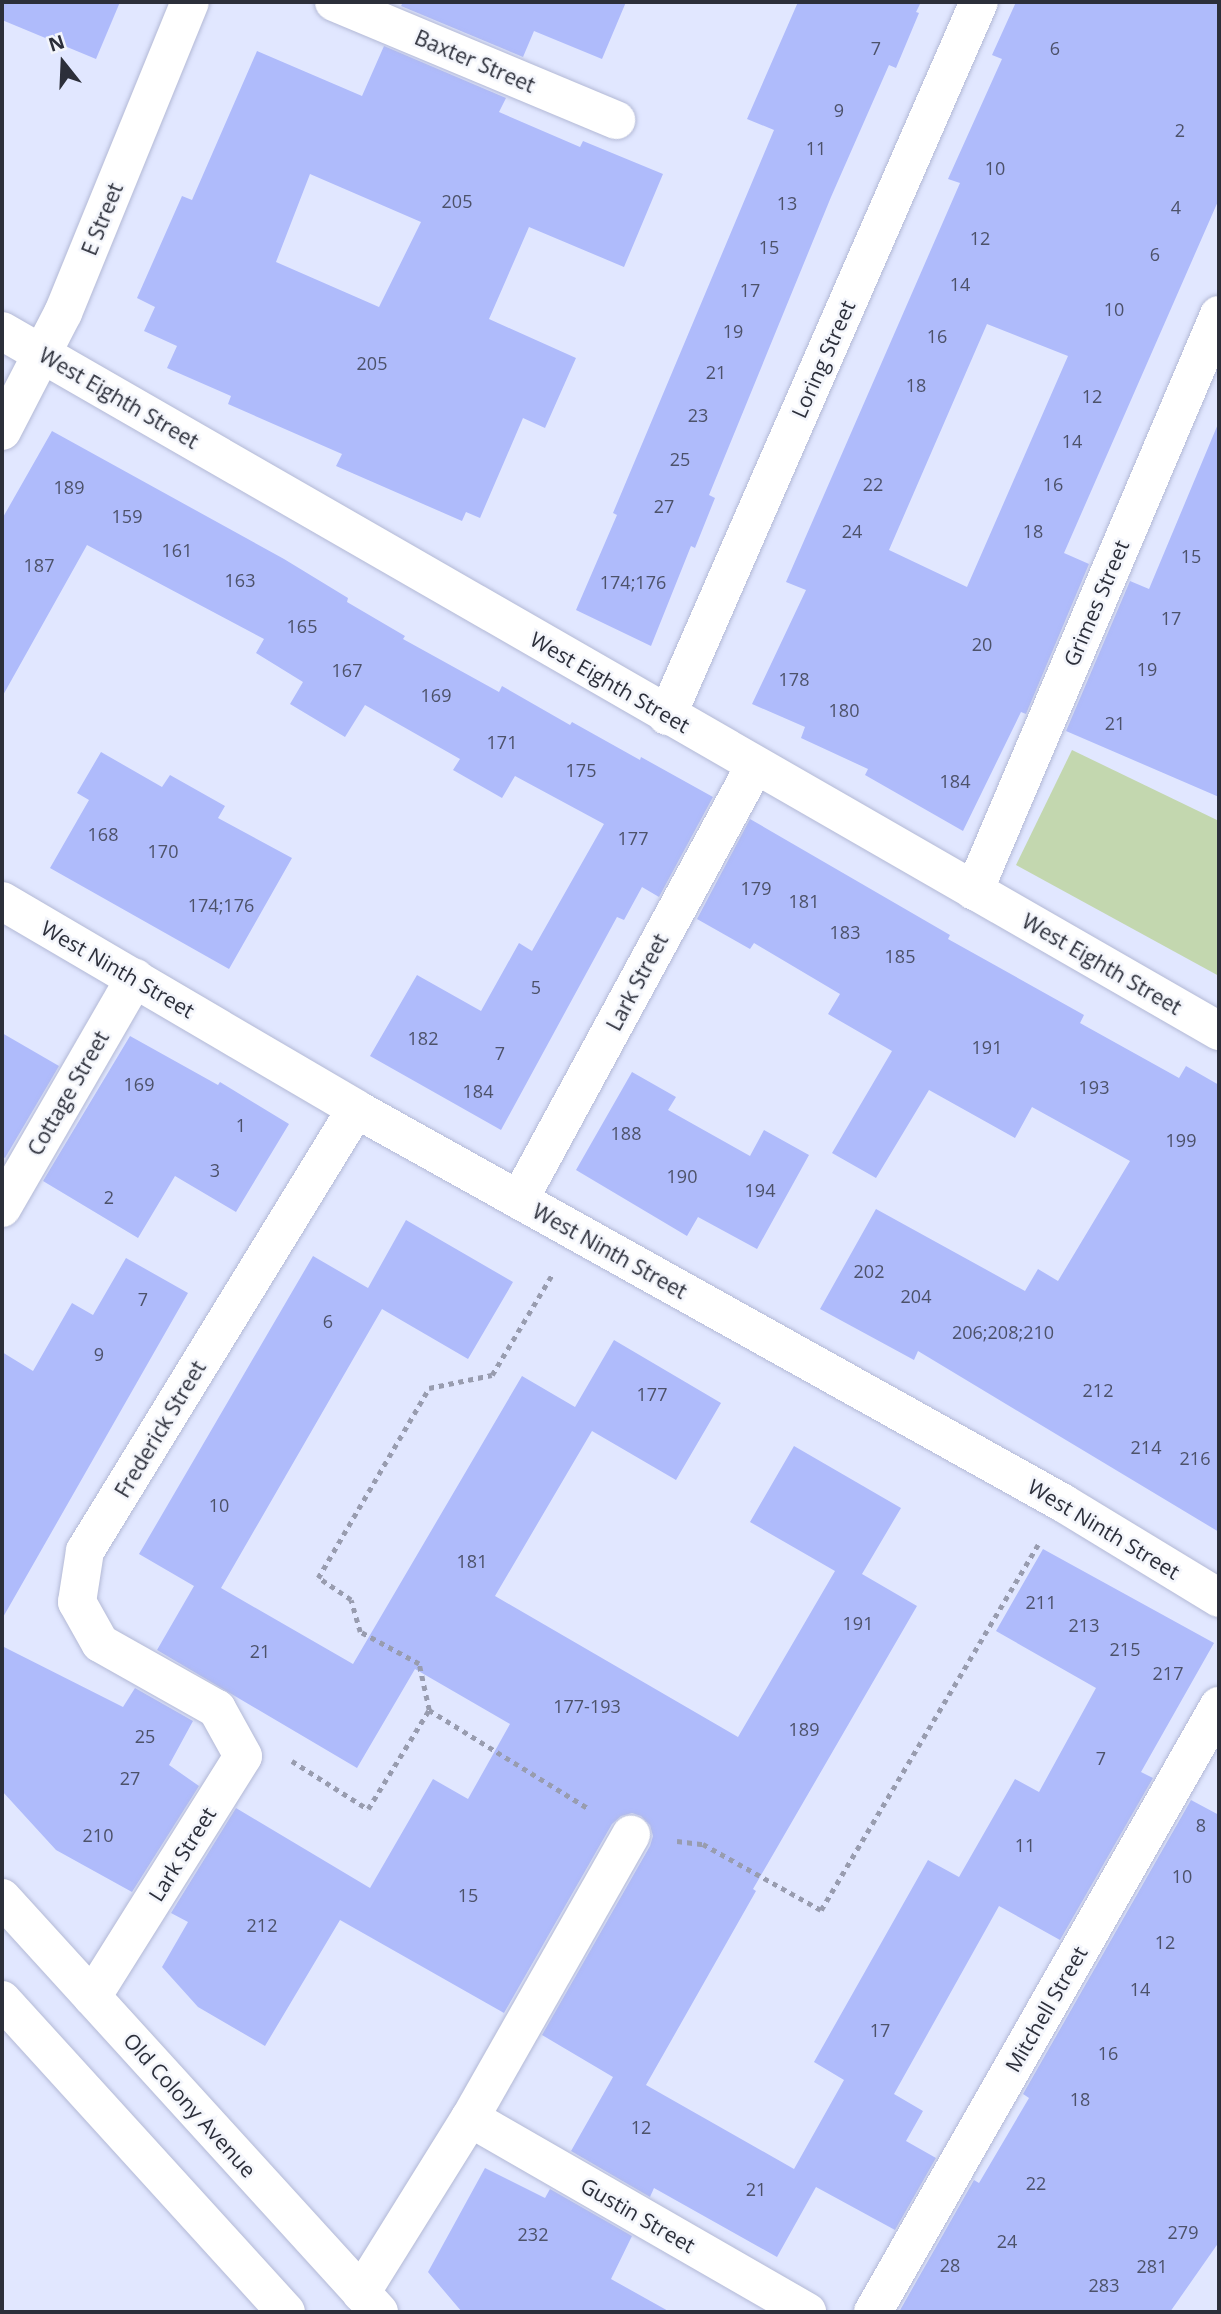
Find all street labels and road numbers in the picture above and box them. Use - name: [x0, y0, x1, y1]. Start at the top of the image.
- street label: Baxter Street: [411, 24, 539, 98]
- street label: E Street: [76, 179, 128, 259]
- street label: Loring Street: [786, 296, 860, 422]
- street label: West Eighth Street: [35, 342, 203, 454]
- street label: Grimes Street: [1058, 536, 1134, 670]
- street label: West Eighth Street: [526, 626, 694, 738]
- street label: West Eighth Street: [1018, 908, 1186, 1020]
- street label: West Ninth Street: [37, 915, 199, 1023]
- street label: Lark Street: [601, 929, 673, 1035]
- street label: Cottage Street: [22, 1026, 114, 1160]
- street label: West Ninth Street: [528, 1198, 692, 1304]
- street label: Frederick Street: [109, 1356, 211, 1502]
- street label: West Ninth Street: [1024, 1474, 1184, 1584]
- street label: Lark Street: [143, 1802, 221, 1906]
- street label: Mitchell Street: [1000, 1942, 1092, 2076]
- street label: Old Colony Avenue: [119, 2028, 261, 2182]
- street label: Gustin Street: [576, 2172, 700, 2258]

